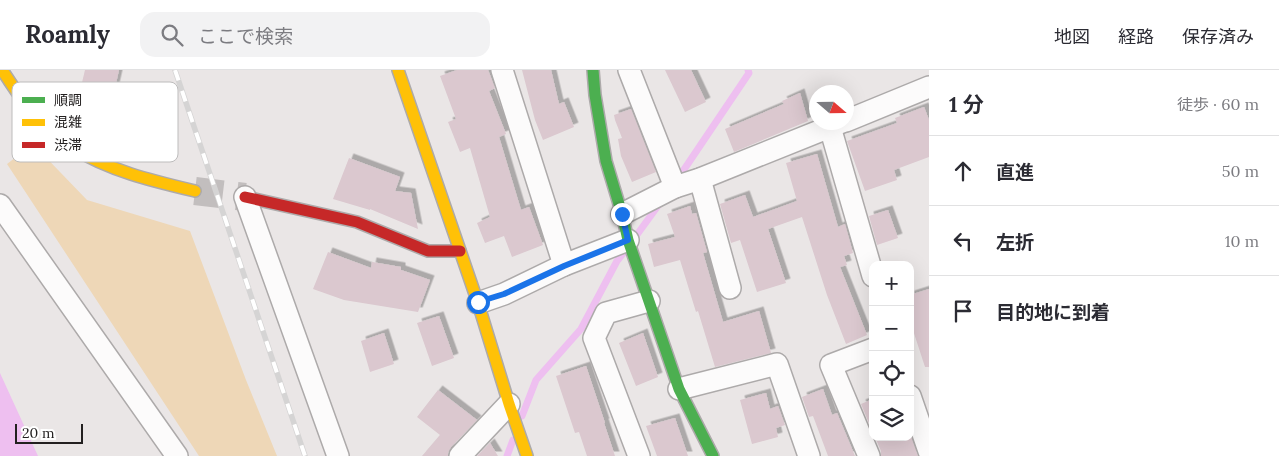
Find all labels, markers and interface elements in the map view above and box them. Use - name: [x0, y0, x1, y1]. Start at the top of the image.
- search box: [140, 12, 490, 57]
- text: Roamly: [25, 19, 110, 50]
- icon: search: [158, 21, 186, 49]
- text: ここで検索: [198, 24, 293, 48]
- text: 地図: [1054, 25, 1090, 48]
- text: 経路: [1118, 25, 1154, 48]
- text: 保存済み: [1182, 25, 1254, 48]
- legend: [12, 82, 178, 162]
- north arrow: [809, 85, 854, 130]
- text: 順調: [54, 91, 82, 109]
- text: 1 分: [949, 91, 984, 118]
- text: 徒歩 · 60 m: [1177, 94, 1259, 114]
- text: 混雑: [54, 113, 82, 131]
- text: 渋滞: [54, 136, 82, 154]
- icon: ahead: [949, 157, 977, 185]
- text: 直進: [996, 160, 1034, 184]
- text: 50 m: [1222, 161, 1259, 181]
- route end: [611, 203, 634, 226]
- icon: left: [949, 227, 977, 255]
- text: 左折: [996, 230, 1034, 254]
- text: 10 m: [1225, 231, 1259, 251]
- map controls: [869, 261, 914, 441]
- button: +: [869, 261, 914, 306]
- route start: [467, 291, 490, 314]
- icon: arrive: [949, 297, 977, 325]
- text: 目的地に到着: [996, 300, 1110, 324]
- button: −: [869, 306, 914, 351]
- button: locate: [869, 351, 914, 396]
- button: layers: [869, 396, 914, 441]
- scale bar: [15, 421, 82, 444]
- text: 20 m: [22, 424, 54, 442]

